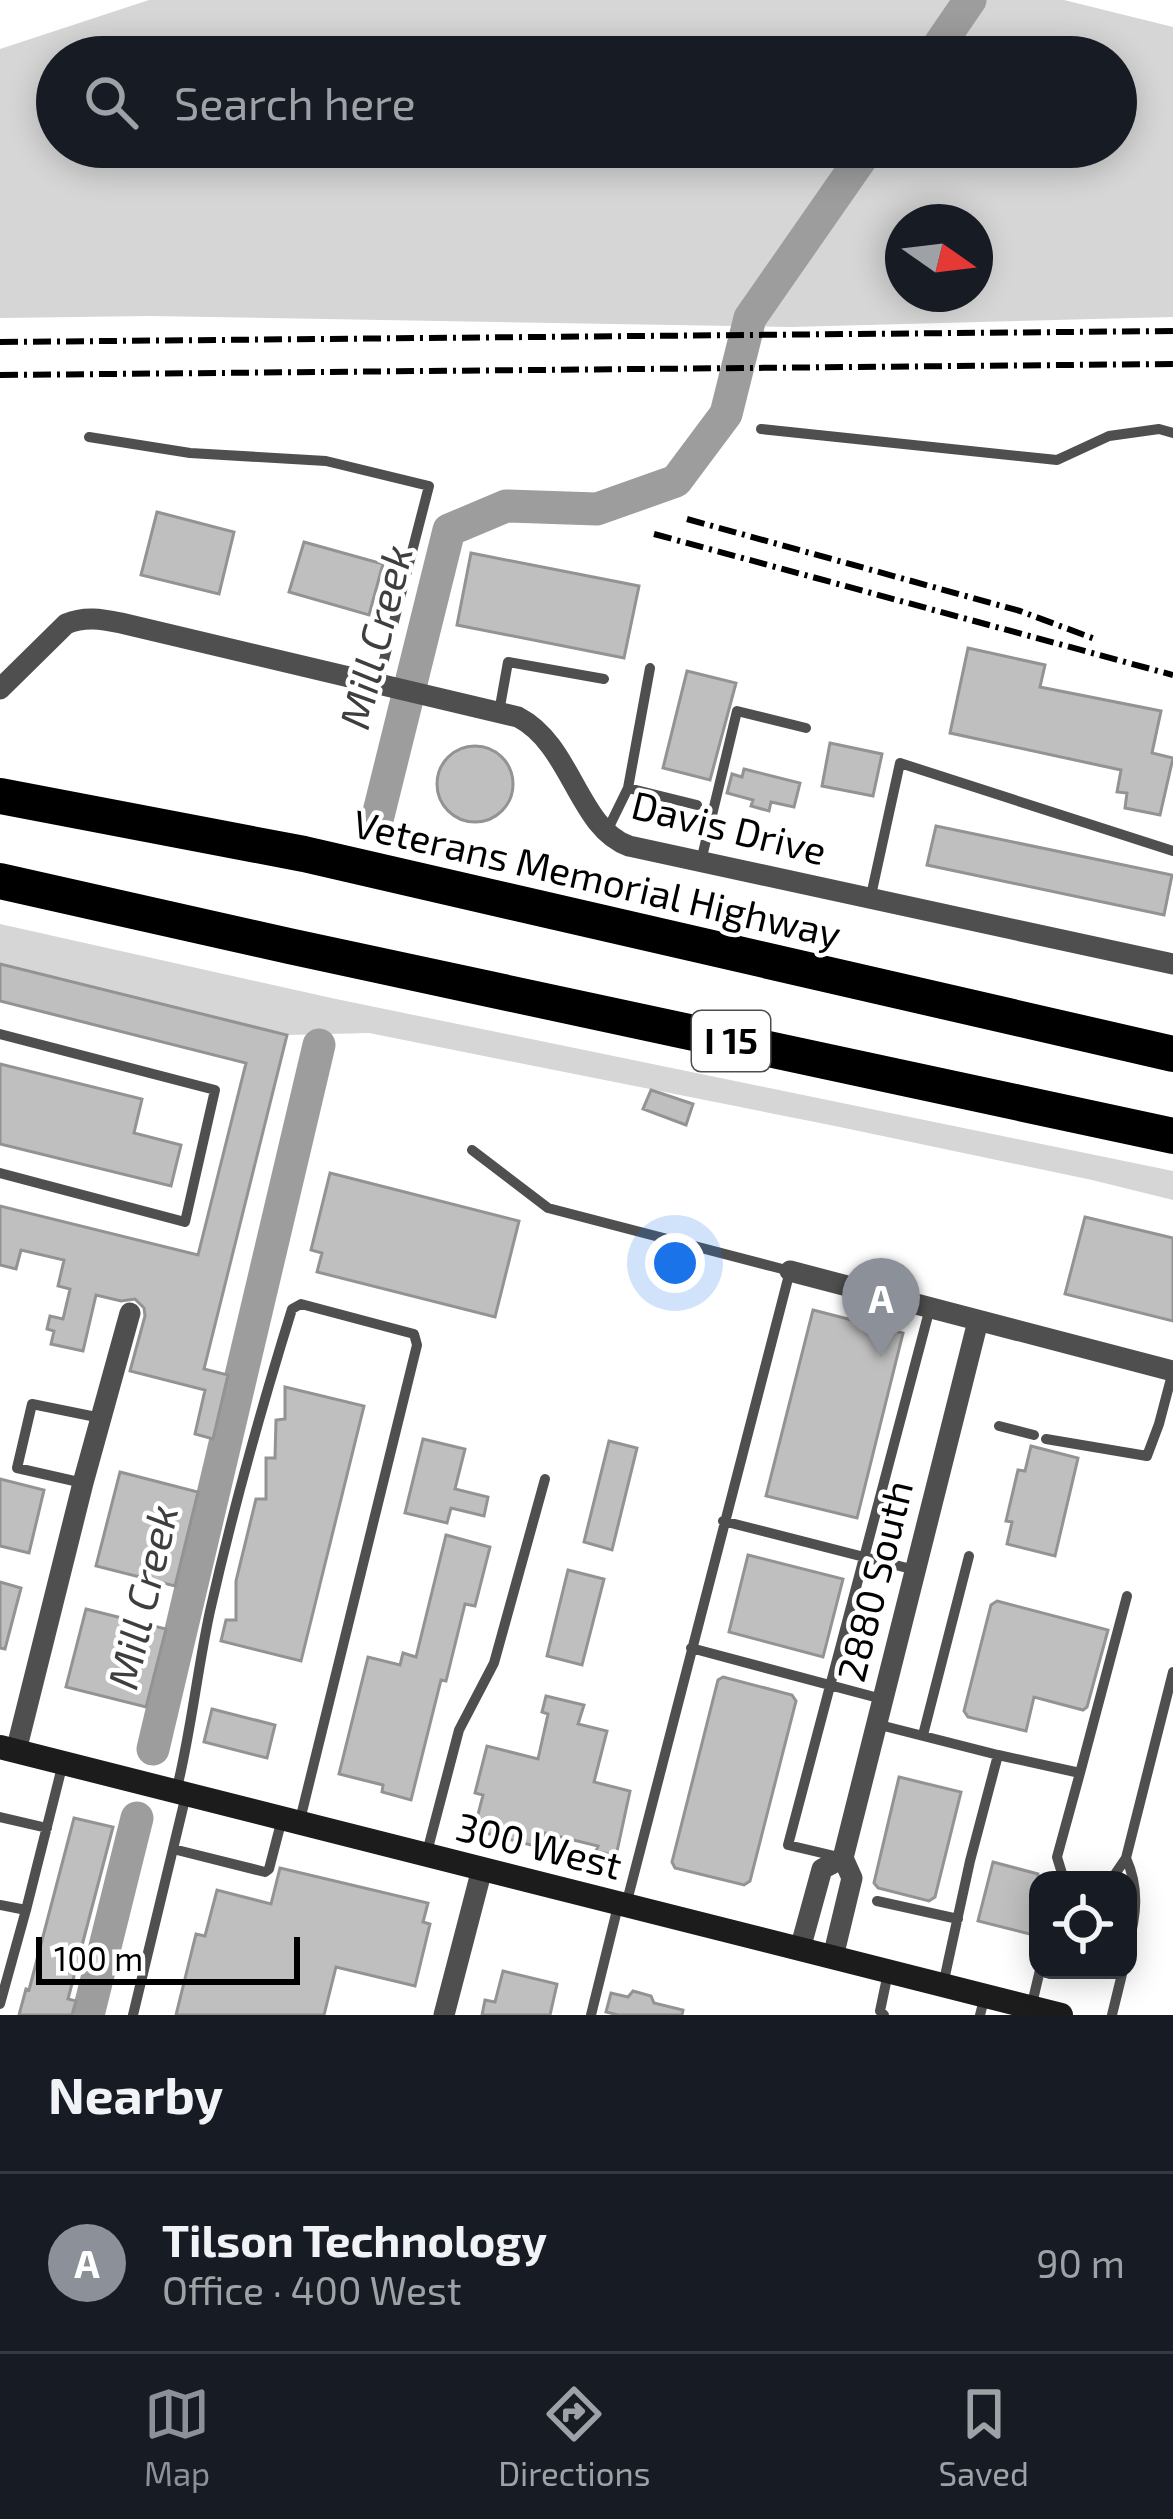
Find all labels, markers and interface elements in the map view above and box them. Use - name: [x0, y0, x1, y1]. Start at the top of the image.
- search box: [36, 36, 1137, 168]
- icon: search: [78, 69, 144, 135]
- text: Search here: [174, 75, 416, 129]
- north arrow: [885, 204, 993, 312]
- water label: Mill Creek: [327, 540, 421, 733]
- street label: Davis Drive: [627, 780, 831, 873]
- street label: Veterans Memorial Highway: [349, 799, 846, 957]
- road number: I 15: [692, 1011, 770, 1071]
- your location: [645, 1233, 705, 1293]
- pin: A: [842, 1258, 920, 1357]
- street label: 2880 South: [826, 1475, 921, 1686]
- water label: Mill Creek: [96, 1500, 186, 1693]
- street label: 300 West: [452, 1801, 627, 1888]
- map controls: [1029, 1871, 1137, 1979]
- button: locate: [1029, 1871, 1137, 1979]
- scale bar: [36, 1931, 300, 1984]
- text: 100 m: [54, 1938, 143, 1978]
- text: Nearby: [48, 2063, 223, 2124]
- text: Tilson Technology: [162, 2212, 547, 2266]
- text: A: [74, 2239, 100, 2286]
- text: 90 m: [1036, 2239, 1125, 2286]
- text: Office · 400 West: [162, 2266, 462, 2313]
- tab: Map: [144, 2381, 210, 2493]
- tab: Directions: [498, 2381, 650, 2493]
- tab: Saved: [938, 2381, 1029, 2493]

